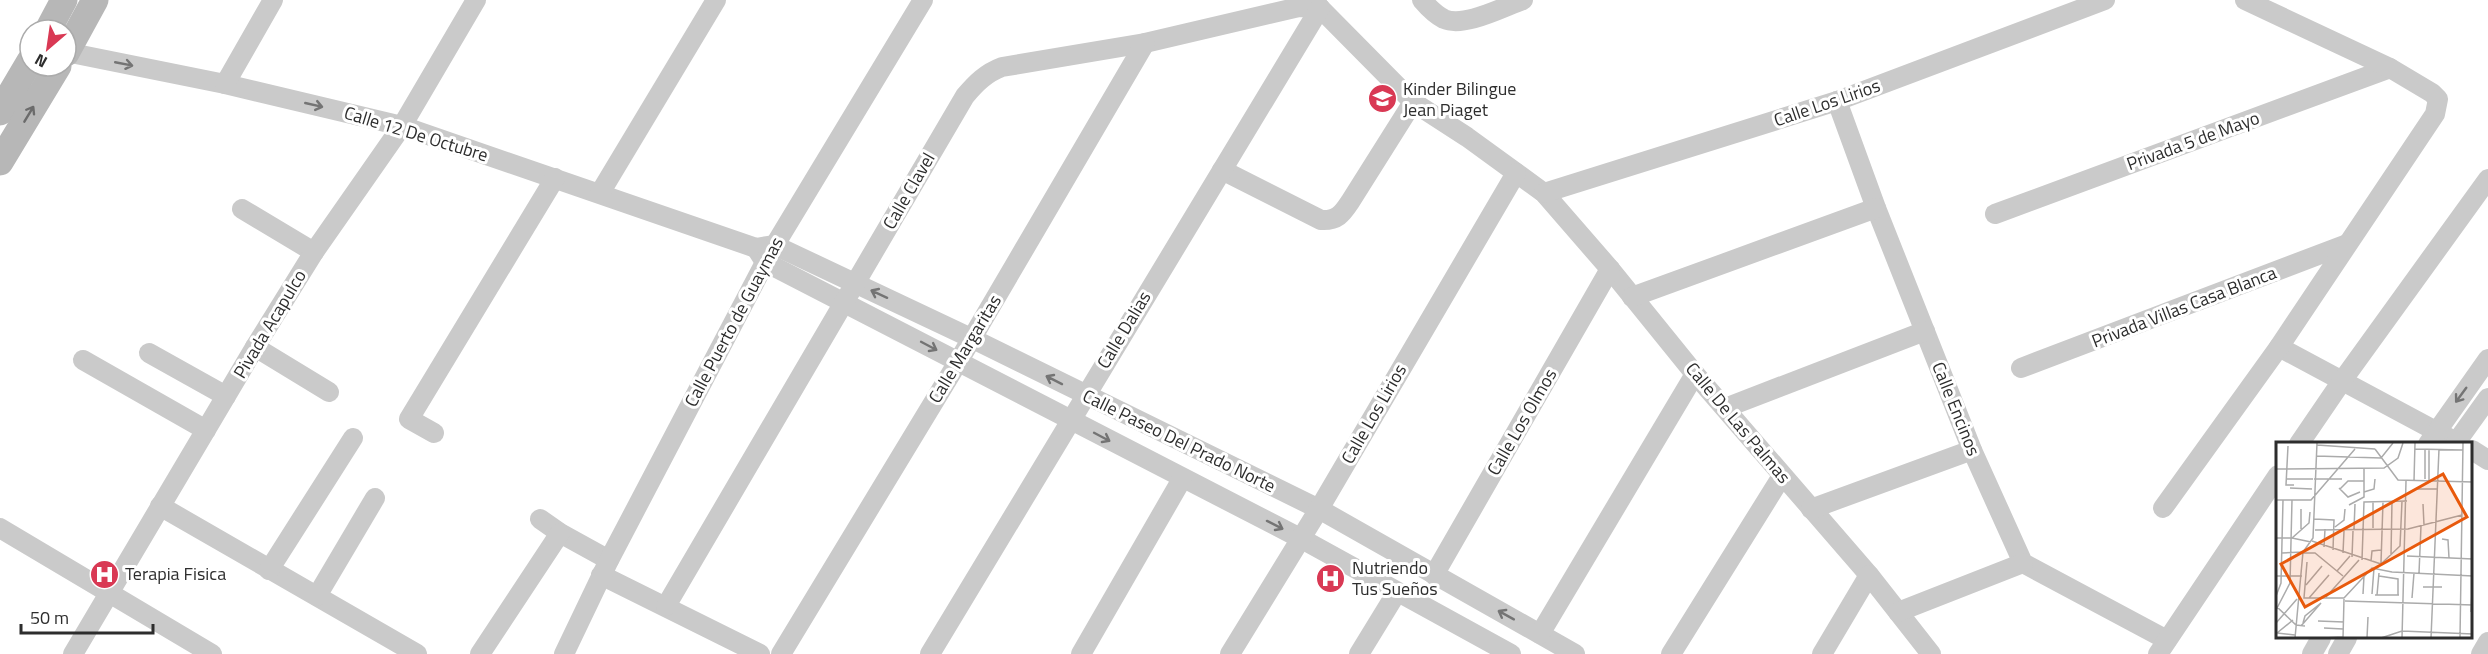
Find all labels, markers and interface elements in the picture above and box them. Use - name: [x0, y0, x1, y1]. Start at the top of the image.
- north arrow: [18, 18, 78, 78]
- text: N: [30, 48, 51, 74]
- one-way arrow: [113, 59, 133, 70]
- street label: Calle Los Lirios: [1770, 72, 1884, 133]
- place label: Kinder Bilingue Jean Piaget: [1403, 75, 1516, 123]
- school or university icon: Kinder Bilingue Jean Piaget: [1366, 83, 1398, 115]
- street label: Calle 12 De Octubre: [341, 99, 491, 168]
- one-way arrow: [304, 100, 323, 112]
- street label: Privada 5 de Mayo: [2123, 104, 2263, 177]
- one-way arrow: [23, 106, 35, 123]
- street label: Calle Clavel: [876, 147, 941, 234]
- street label: Calle Puerto de Guaymas: [677, 232, 790, 411]
- street label: Privada Villas Casa Blanca: [2088, 259, 2280, 354]
- street label: Pivada Acapulco: [226, 264, 313, 383]
- street label: Calle Dalias: [1090, 286, 1157, 374]
- one-way arrow: [870, 287, 888, 299]
- street label: Calle Margaritas: [921, 289, 1008, 408]
- one-way arrow: [920, 341, 938, 353]
- street label: Calle De Las Palmas: [1680, 356, 1797, 489]
- street label: Calle Encinos: [1925, 358, 1988, 460]
- street label: Calle Los Lirios: [1334, 359, 1413, 469]
- street label: Calle Los Olmos: [1480, 363, 1563, 480]
- one-way arrow: [1045, 374, 1063, 385]
- street label: Calle Paseo Del Prado Norte: [1078, 382, 1280, 499]
- one-way arrow: [2455, 386, 2468, 402]
- one-way arrow: [1093, 431, 1110, 443]
- inset map: [2276, 442, 2473, 639]
- one-way arrow: [1266, 520, 1284, 532]
- place label: Nutriendo Tus Sueños: [1352, 554, 1438, 602]
- hospital icon: Terapia Fisica: [88, 558, 120, 590]
- place label: Terapia Fisica: [125, 560, 226, 587]
- hospital icon: Nutriendo Tus Sueños: [1315, 562, 1347, 594]
- scale bar: [21, 597, 153, 635]
- text: 50 m: [30, 604, 69, 631]
- one-way arrow: [1498, 609, 1515, 621]

